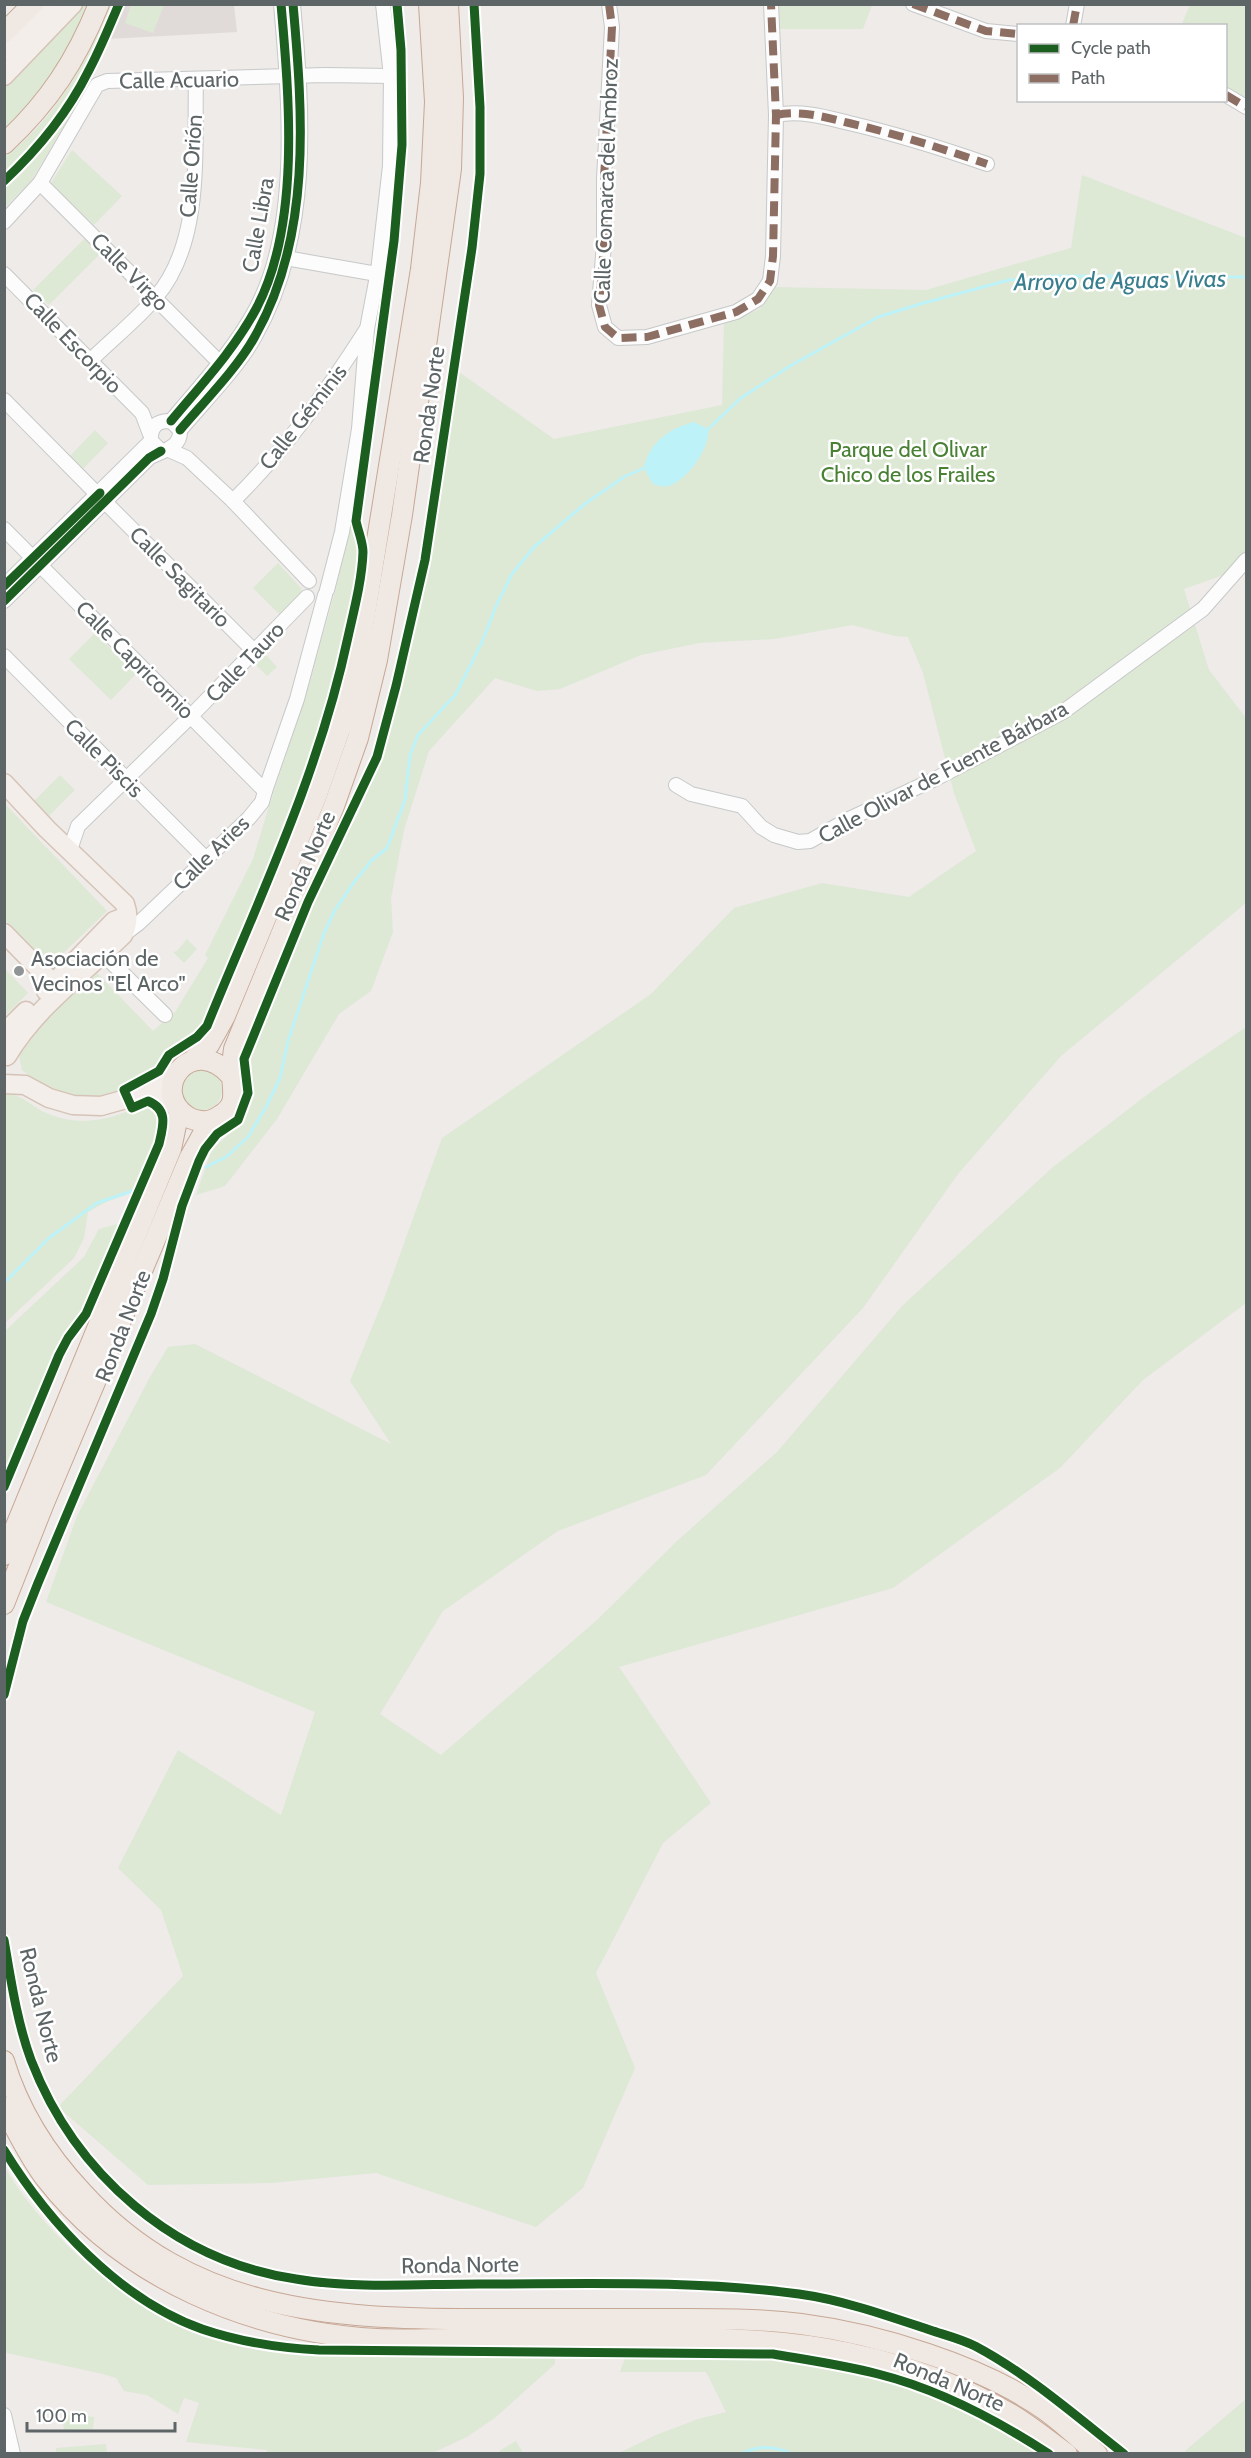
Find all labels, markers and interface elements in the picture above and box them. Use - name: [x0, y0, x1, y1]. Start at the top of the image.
- legend: [1017, 24, 1227, 102]
- text: Cycle path: [1071, 37, 1151, 59]
- street label: Calle Comarca del Ambroz: [588, 58, 624, 304]
- street label: Calle Acuario: [119, 65, 239, 95]
- text: Path: [1071, 67, 1105, 89]
- street label: Calle Orión: [174, 113, 208, 219]
- street label: Calle Libra: [236, 175, 280, 275]
- street label: Calle Virgo: [85, 227, 175, 317]
- water label: Arroyo de Aguas Vivas: [1013, 264, 1226, 296]
- street label: Calle Escorpio: [18, 287, 128, 399]
- street label: Ronda Norte: [407, 345, 451, 465]
- street label: Calle Géminis: [253, 359, 353, 475]
- park label: Parque del Olivar Chico de los Frailes: [821, 436, 995, 488]
- street label: Calle Sagitario: [124, 521, 236, 633]
- street label: Calle Capricornio: [70, 595, 200, 725]
- street label: Calle Tauro: [200, 616, 290, 708]
- street label: Calle Olivar de Fuente Bárbara: [814, 694, 1073, 849]
- street label: Calle Piscis: [59, 713, 149, 803]
- street label: Ronda Norte: [269, 807, 341, 925]
- street label: Calle Aries: [167, 810, 255, 896]
- place label: Asociación de Vecinos "El Arco": [31, 945, 186, 997]
- marker: Asociación de Vecinos "El Arco": [12, 964, 26, 978]
- street label: Ronda Norte: [89, 1266, 157, 1386]
- street label: Ronda Norte: [14, 1945, 68, 2065]
- street label: Ronda Norte: [401, 2250, 519, 2280]
- street label: Ronda Norte: [890, 2347, 1008, 2417]
- scale bar: [27, 2395, 176, 2433]
- text: 100 m: [36, 2405, 87, 2427]

